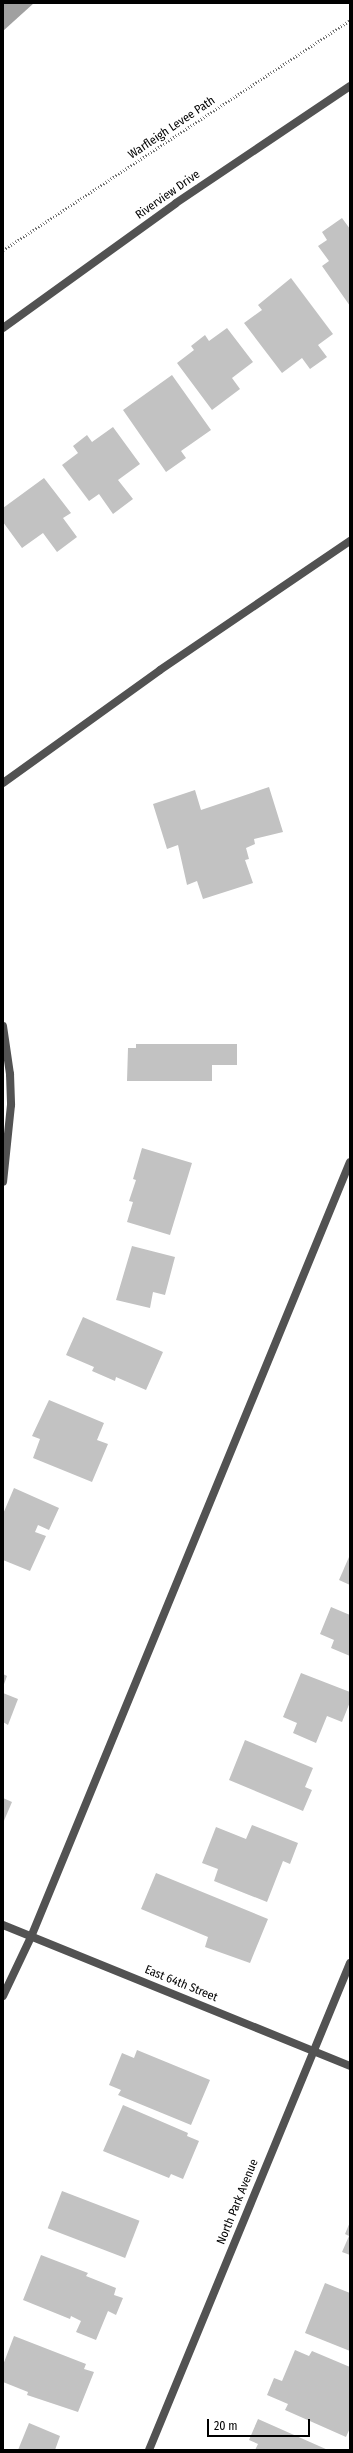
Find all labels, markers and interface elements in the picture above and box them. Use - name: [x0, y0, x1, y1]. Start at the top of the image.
- street label: Warfleigh Levee Path: [126, 94, 218, 162]
- street label: Riverview Drive: [133, 167, 203, 223]
- street label: East 64th Street: [142, 1963, 220, 2005]
- street label: North Park Avenue: [214, 2157, 262, 2247]
- scale bar: [209, 2411, 312, 2437]
- text: 20 m: [214, 2419, 238, 2433]

